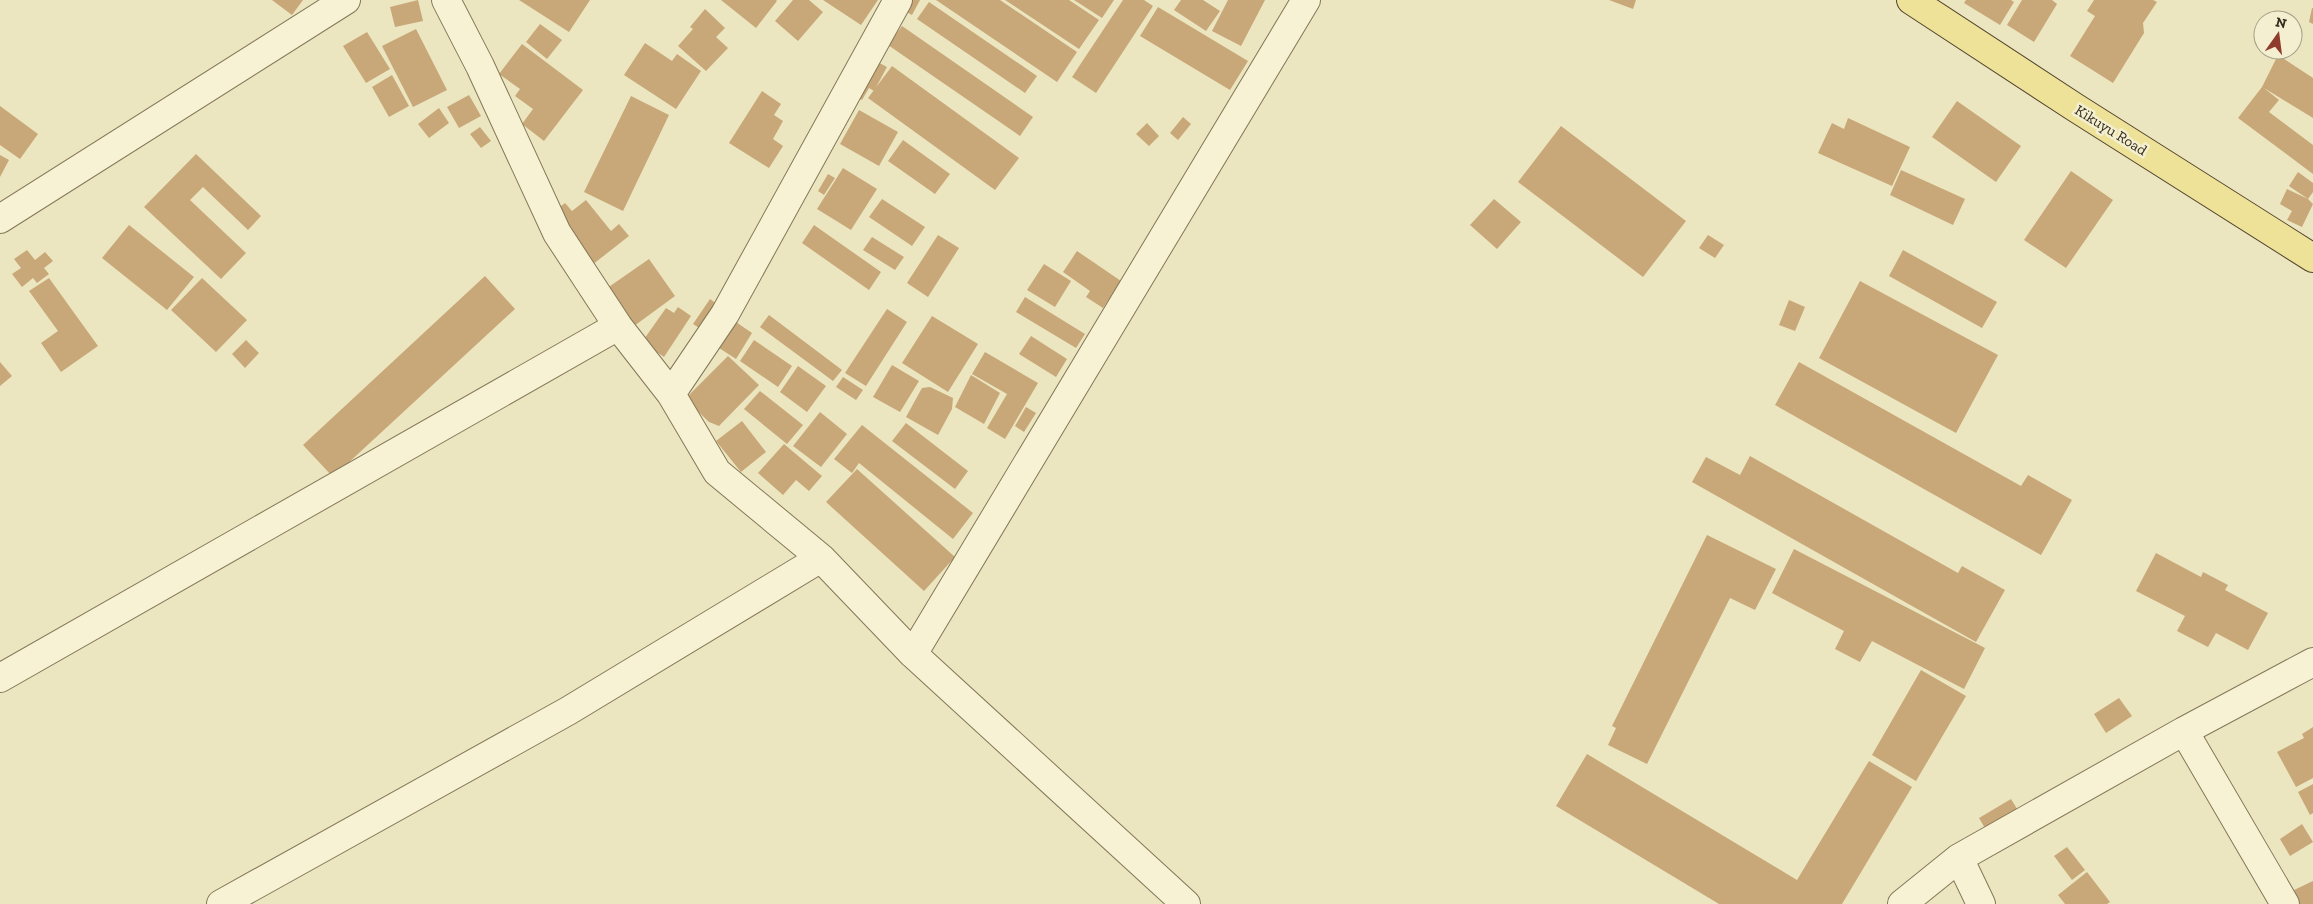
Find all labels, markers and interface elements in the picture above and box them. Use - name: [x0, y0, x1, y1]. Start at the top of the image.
- north arrow: [2253, 10, 2303, 60]
- text: N: [2274, 13, 2289, 32]
- street label: Kikuyu Road: [2072, 101, 2151, 160]

